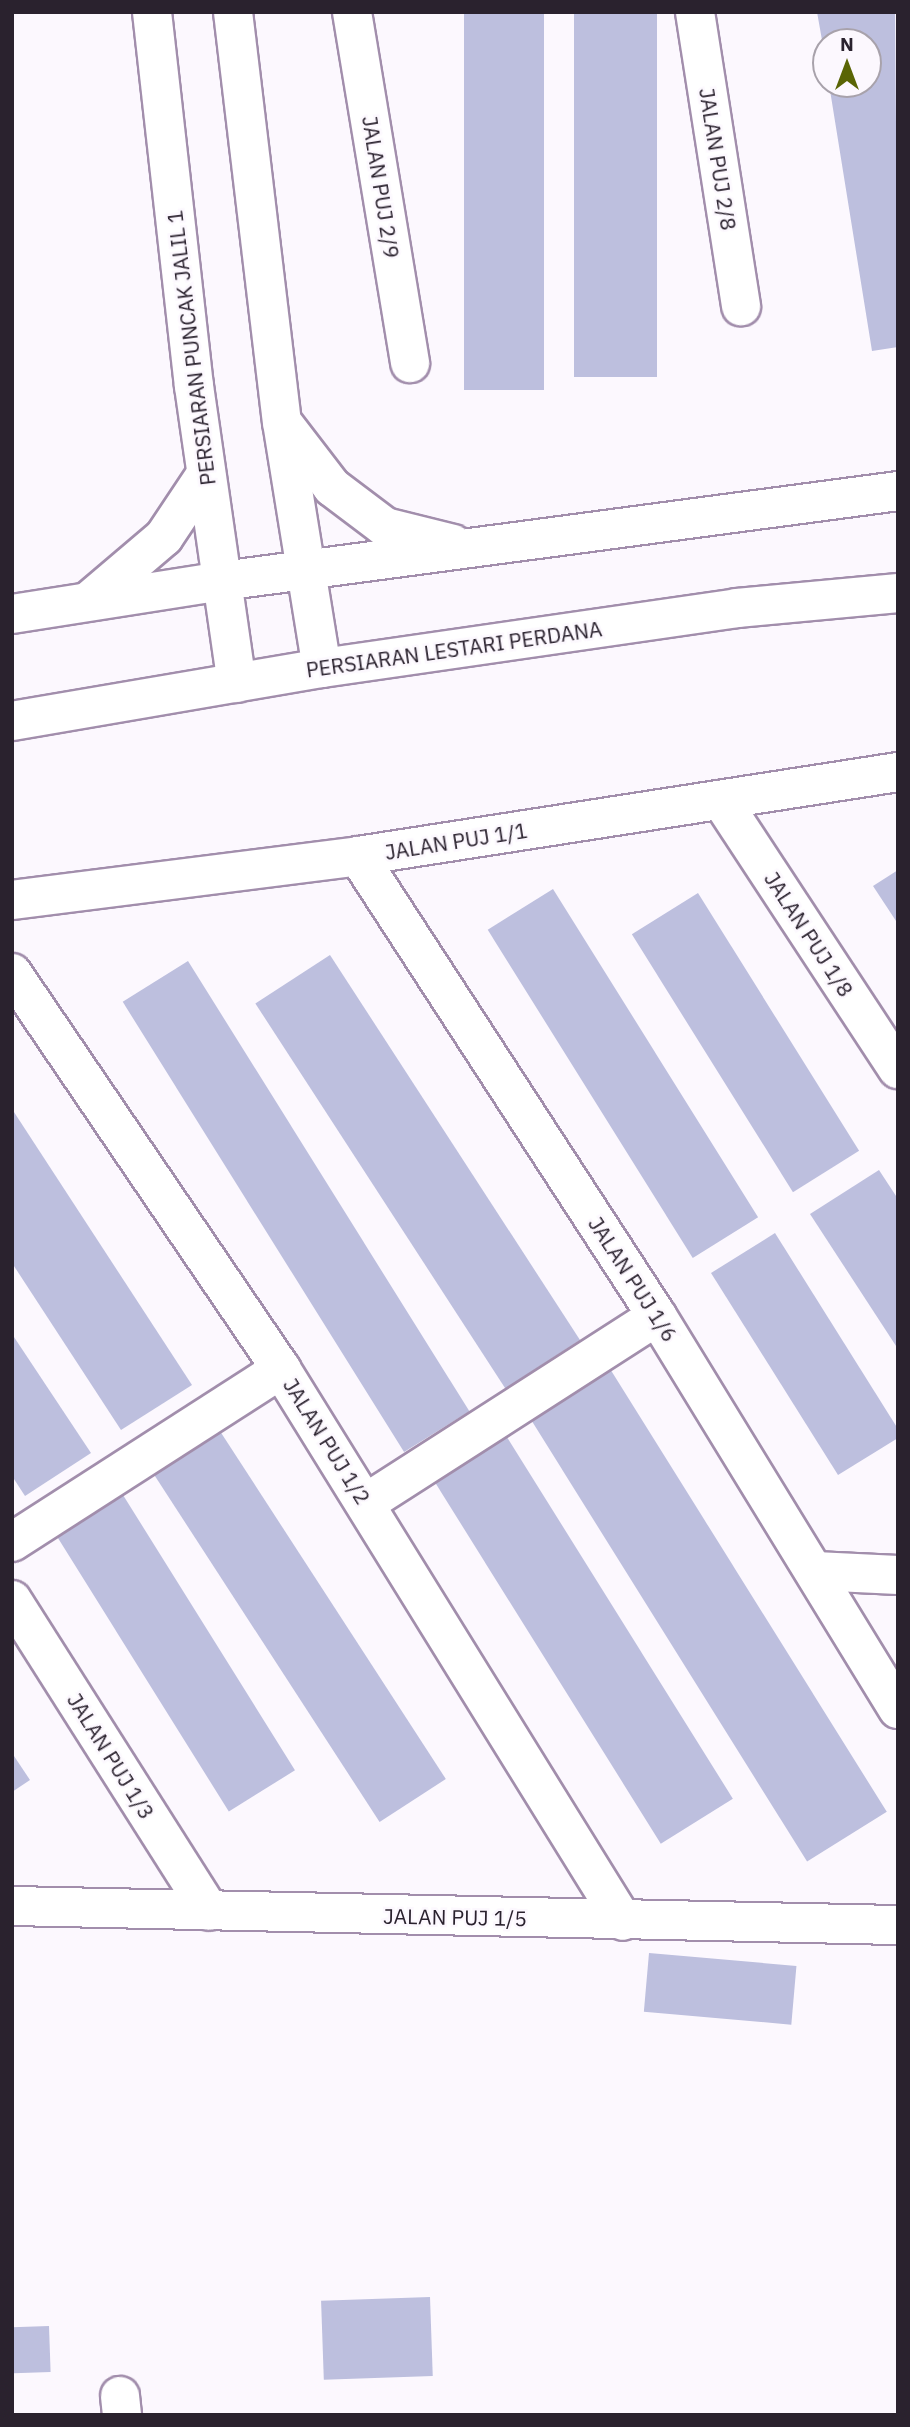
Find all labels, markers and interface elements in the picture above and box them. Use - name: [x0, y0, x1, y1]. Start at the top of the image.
- north arrow: [812, 28, 882, 98]
- text: N: [840, 32, 854, 56]
- street label: JALAN PUJ 2/8: [694, 86, 742, 232]
- street label: JALAN PUJ 2/9: [357, 114, 405, 260]
- street label: PERSIARAN PUNCAK JALIL 1: [162, 209, 220, 487]
- street label: PERSIARAN LESTARI PERDANA: [304, 616, 604, 682]
- street label: JALAN PUJ 1/1: [383, 817, 529, 865]
- street label: JALAN PUJ 1/8: [759, 867, 859, 1001]
- street label: JALAN PUJ 1/6: [583, 1212, 683, 1346]
- street label: JALAN PUJ 1/2: [278, 1373, 376, 1509]
- street label: JALAN PUJ 1/3: [62, 1688, 160, 1824]
- street label: JALAN PUJ 1/5: [383, 1903, 527, 1931]

